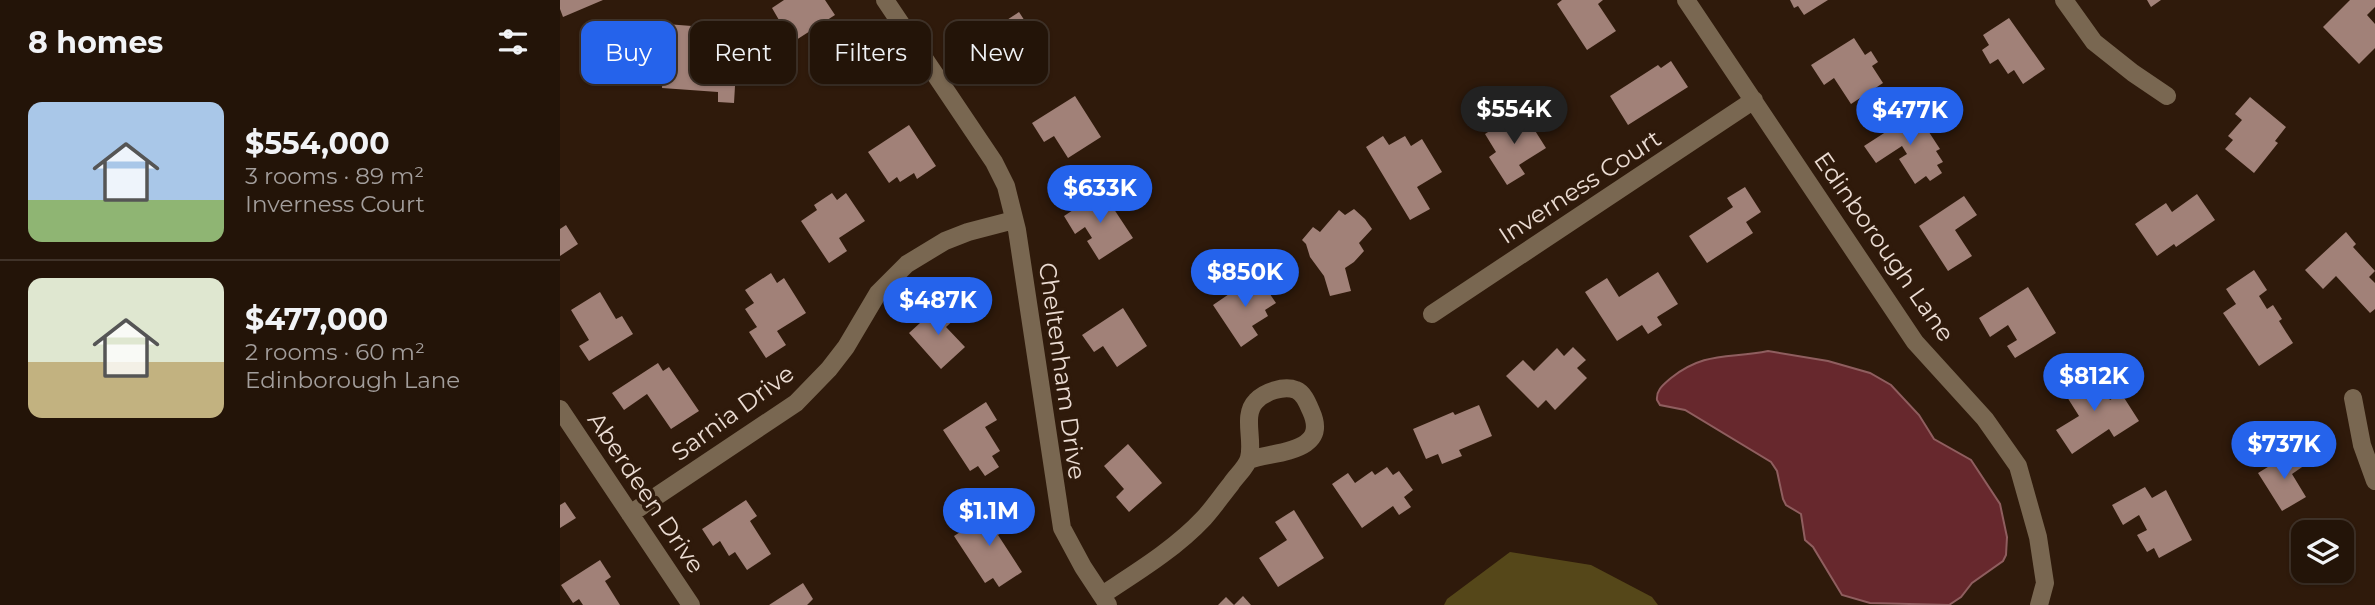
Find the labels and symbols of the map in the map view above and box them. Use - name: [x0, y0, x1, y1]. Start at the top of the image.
- pin: $554K: [1465, 86, 1563, 146]
- pin: $477K: [1861, 88, 1959, 147]
- street label: Inverness Court: [1493, 123, 1667, 250]
- street label: Edinborough Lane: [1808, 146, 1961, 347]
- pin: $633K: [1051, 166, 1149, 225]
- pin: $850K: [1196, 250, 1294, 309]
- street label: Cheltenham Drive: [1033, 260, 1092, 481]
- pin: $487K: [889, 278, 987, 337]
- pin: $812K: [2045, 354, 2143, 413]
- street label: Sarnia Drive: [666, 358, 800, 467]
- street label: Aberdeen Drive: [582, 407, 711, 579]
- pin: $737K: [2235, 421, 2333, 481]
- pin: $1.1M: [940, 489, 1038, 548]

